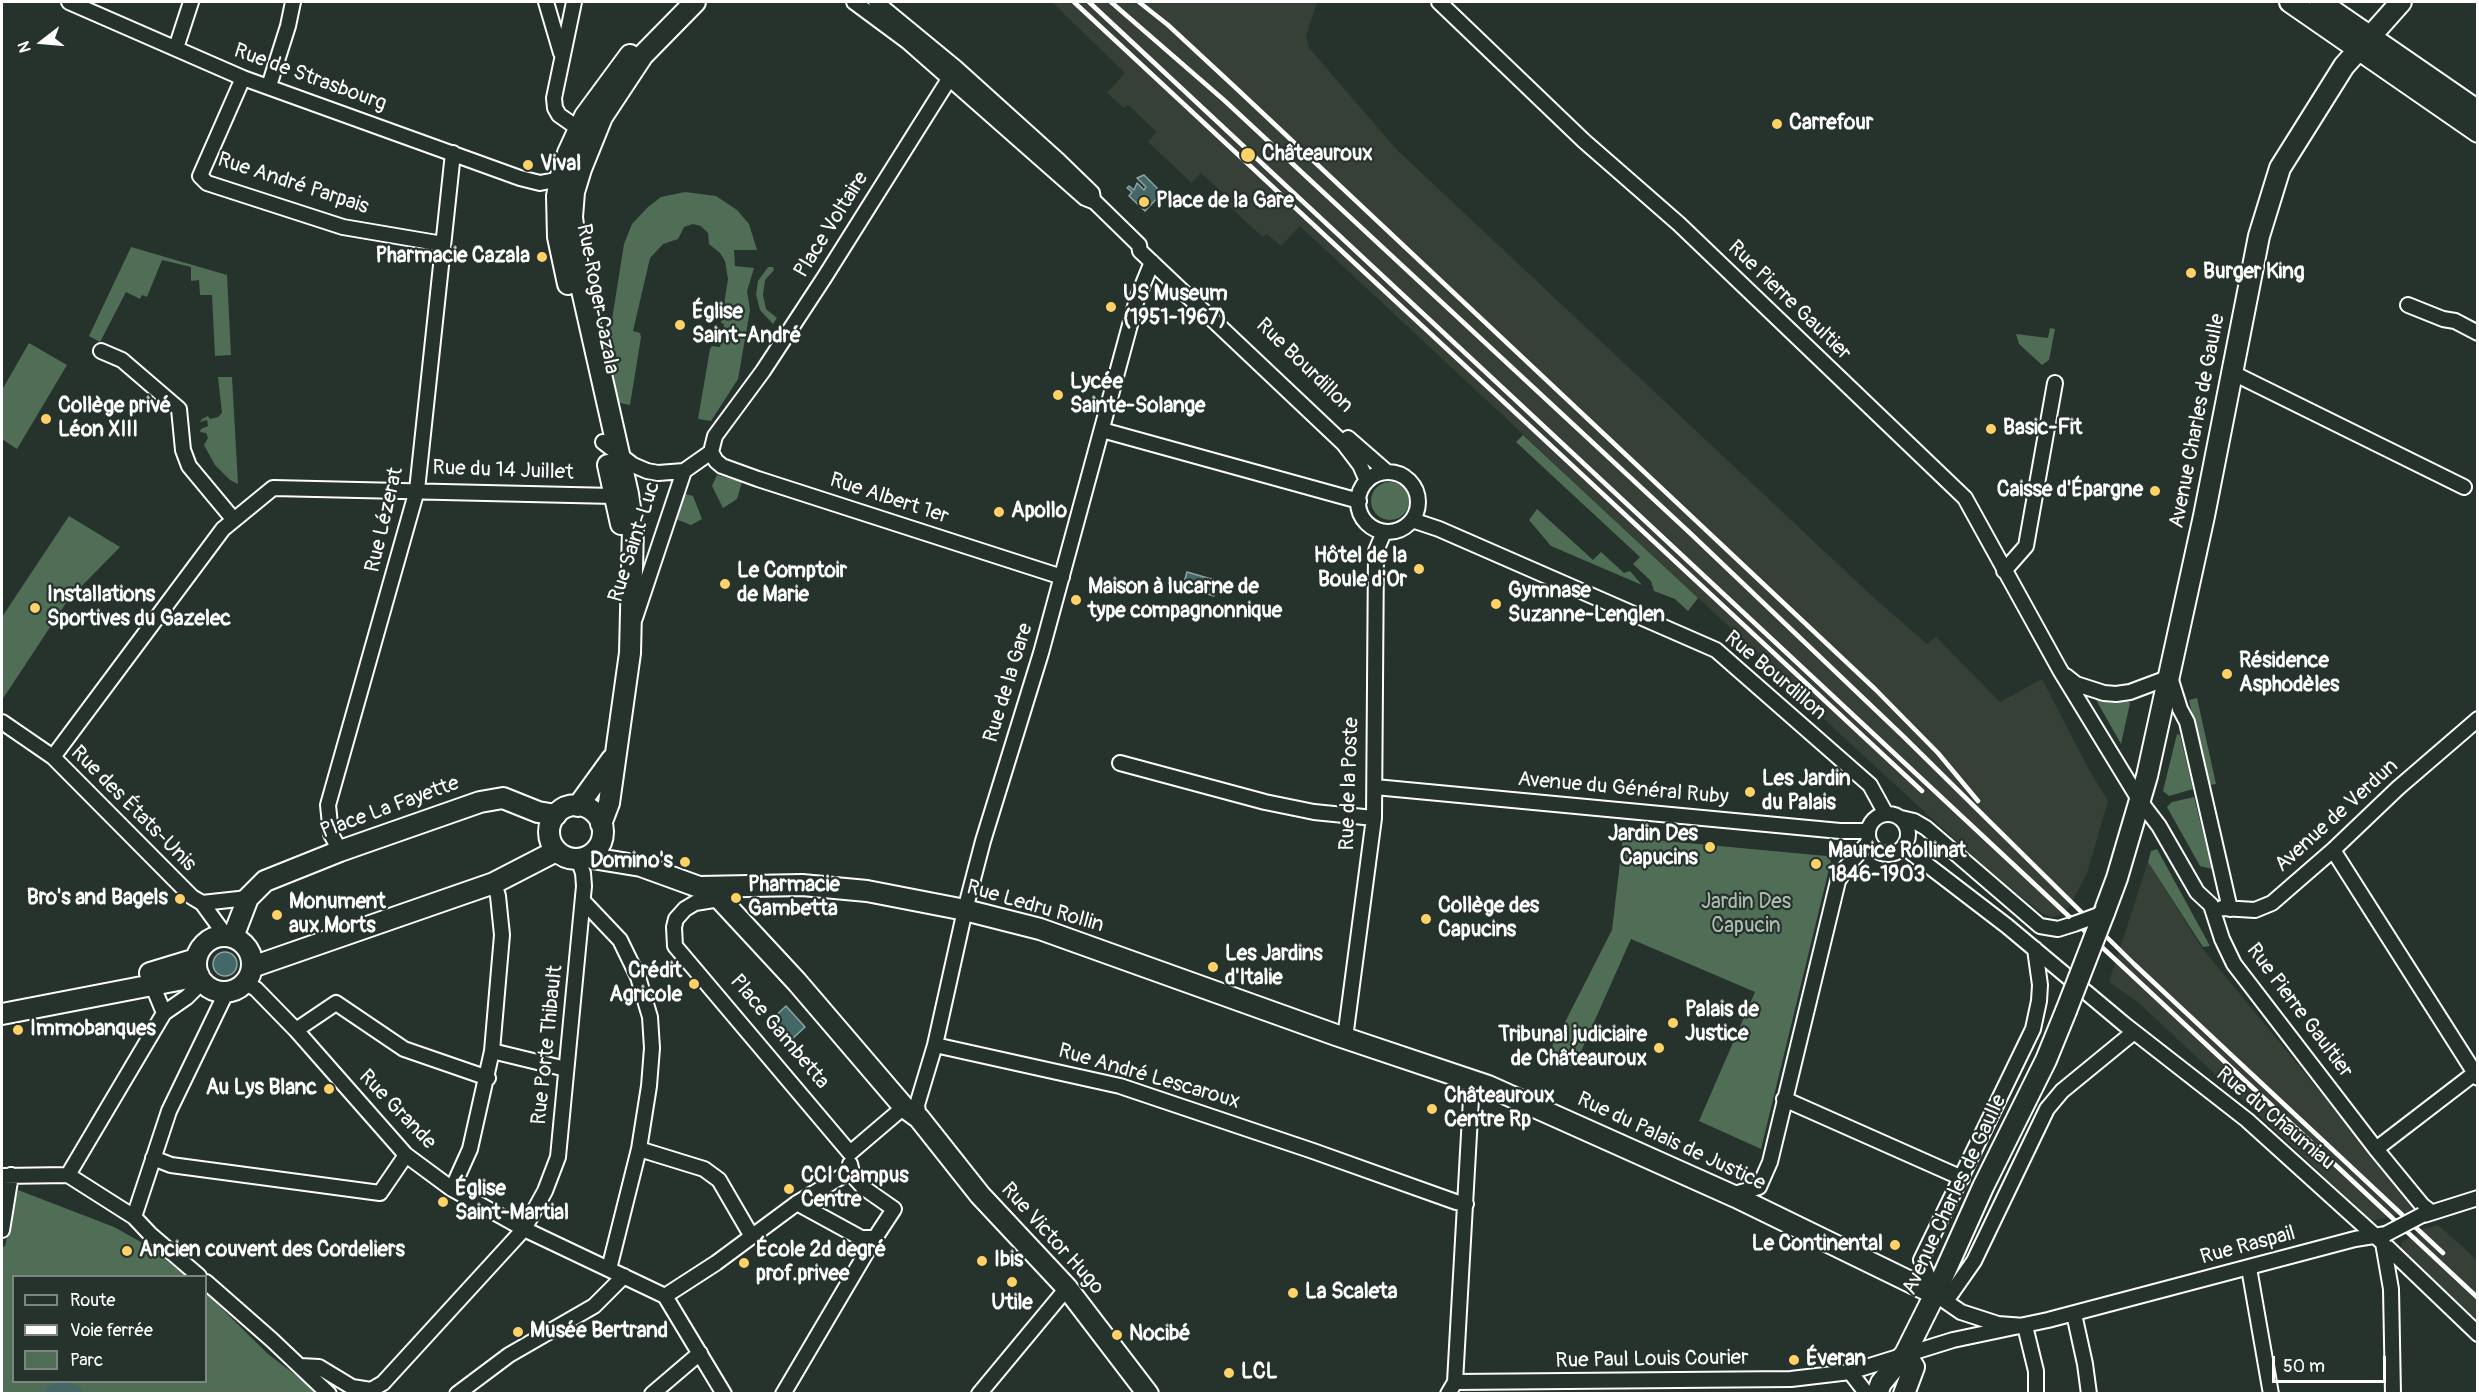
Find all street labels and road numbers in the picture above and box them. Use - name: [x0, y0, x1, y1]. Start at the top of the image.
- street label: Rue de Strasbourg: [230, 39, 390, 117]
- street label: Rue André Parpais: [214, 148, 372, 220]
- street label: Place Voltaire: [789, 167, 875, 283]
- street label: Rue Roger Cazala: [570, 222, 624, 376]
- street label: Rue Pierre Gaultier: [1722, 236, 1856, 366]
- street label: Avenue Charles de Gaulle: [2165, 312, 2231, 530]
- street label: Rue Bourdillon: [1250, 313, 1358, 419]
- street label: Rue du 14 Juillet: [432, 456, 574, 486]
- street label: Rue Lézerat: [361, 465, 409, 575]
- street label: Rue Albert 1er: [826, 468, 952, 530]
- street label: Rue Saint-Luc: [604, 479, 666, 605]
- street label: Rue de la Gare: [979, 620, 1039, 746]
- street label: Rue Bourdillon: [1719, 626, 1831, 726]
- street label: Rue de la Poste: [1335, 717, 1365, 851]
- street label: Rue des États-Unis: [65, 741, 201, 877]
- street label: Avenue de Verdun: [2270, 754, 2404, 878]
- street label: Avenue du Général Ruby: [1517, 767, 1729, 811]
- street label: Place La Fayette: [317, 771, 463, 845]
- street label: Rue Ledru Rollin: [963, 875, 1107, 939]
- street label: Rue Pierre Gaultier: [2240, 939, 2358, 1083]
- street label: Rue Porte Thibault: [527, 964, 569, 1126]
- street label: Place Gambetta: [724, 970, 834, 1094]
- street label: Rue André Lescaroux: [1055, 1039, 1243, 1115]
- street label: Rue du Chaumiau: [2210, 1062, 2340, 1176]
- street label: Rue Grande: [353, 1065, 441, 1155]
- street label: Rue du Palais de Justice: [1573, 1087, 1769, 1197]
- street label: Avenue Charles de Gaulle: [1898, 1091, 2012, 1299]
- street label: Rue Victor Hugo: [995, 1178, 1109, 1300]
- street label: Rue Raspail: [2198, 1221, 2298, 1271]
- street label: Rue Paul Louis Courier: [1555, 1346, 1749, 1374]

